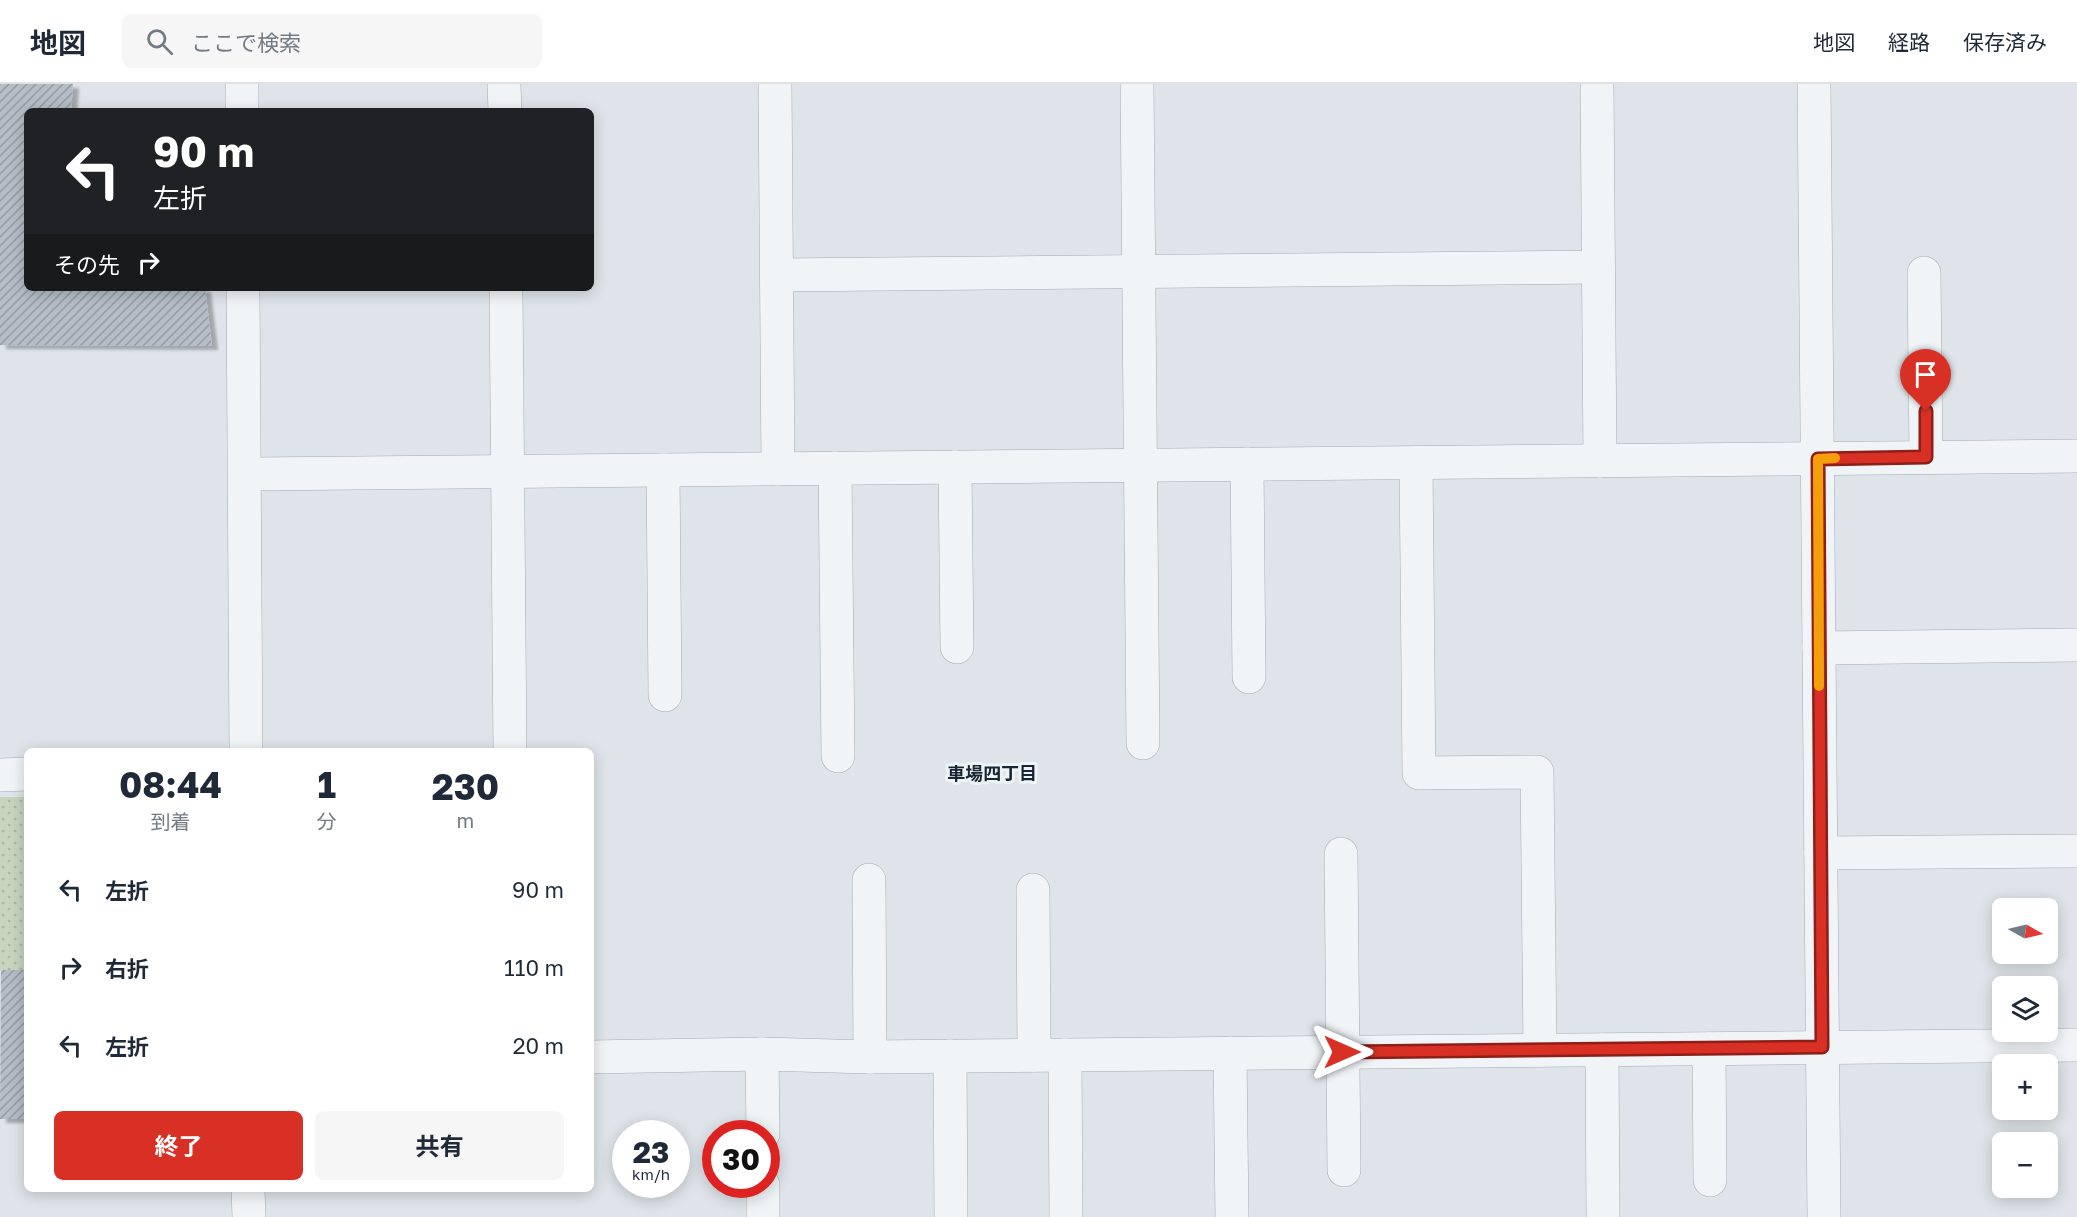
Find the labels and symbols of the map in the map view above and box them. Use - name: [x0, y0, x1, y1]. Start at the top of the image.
- pin: [1900, 349, 1951, 411]
- district label: 車場四丁目: [947, 762, 1037, 784]
- north arrow: [1992, 898, 2058, 964]
- position arrow: [1310, 1020, 1374, 1084]
- speed limit sign: 30: [702, 1120, 780, 1198]

